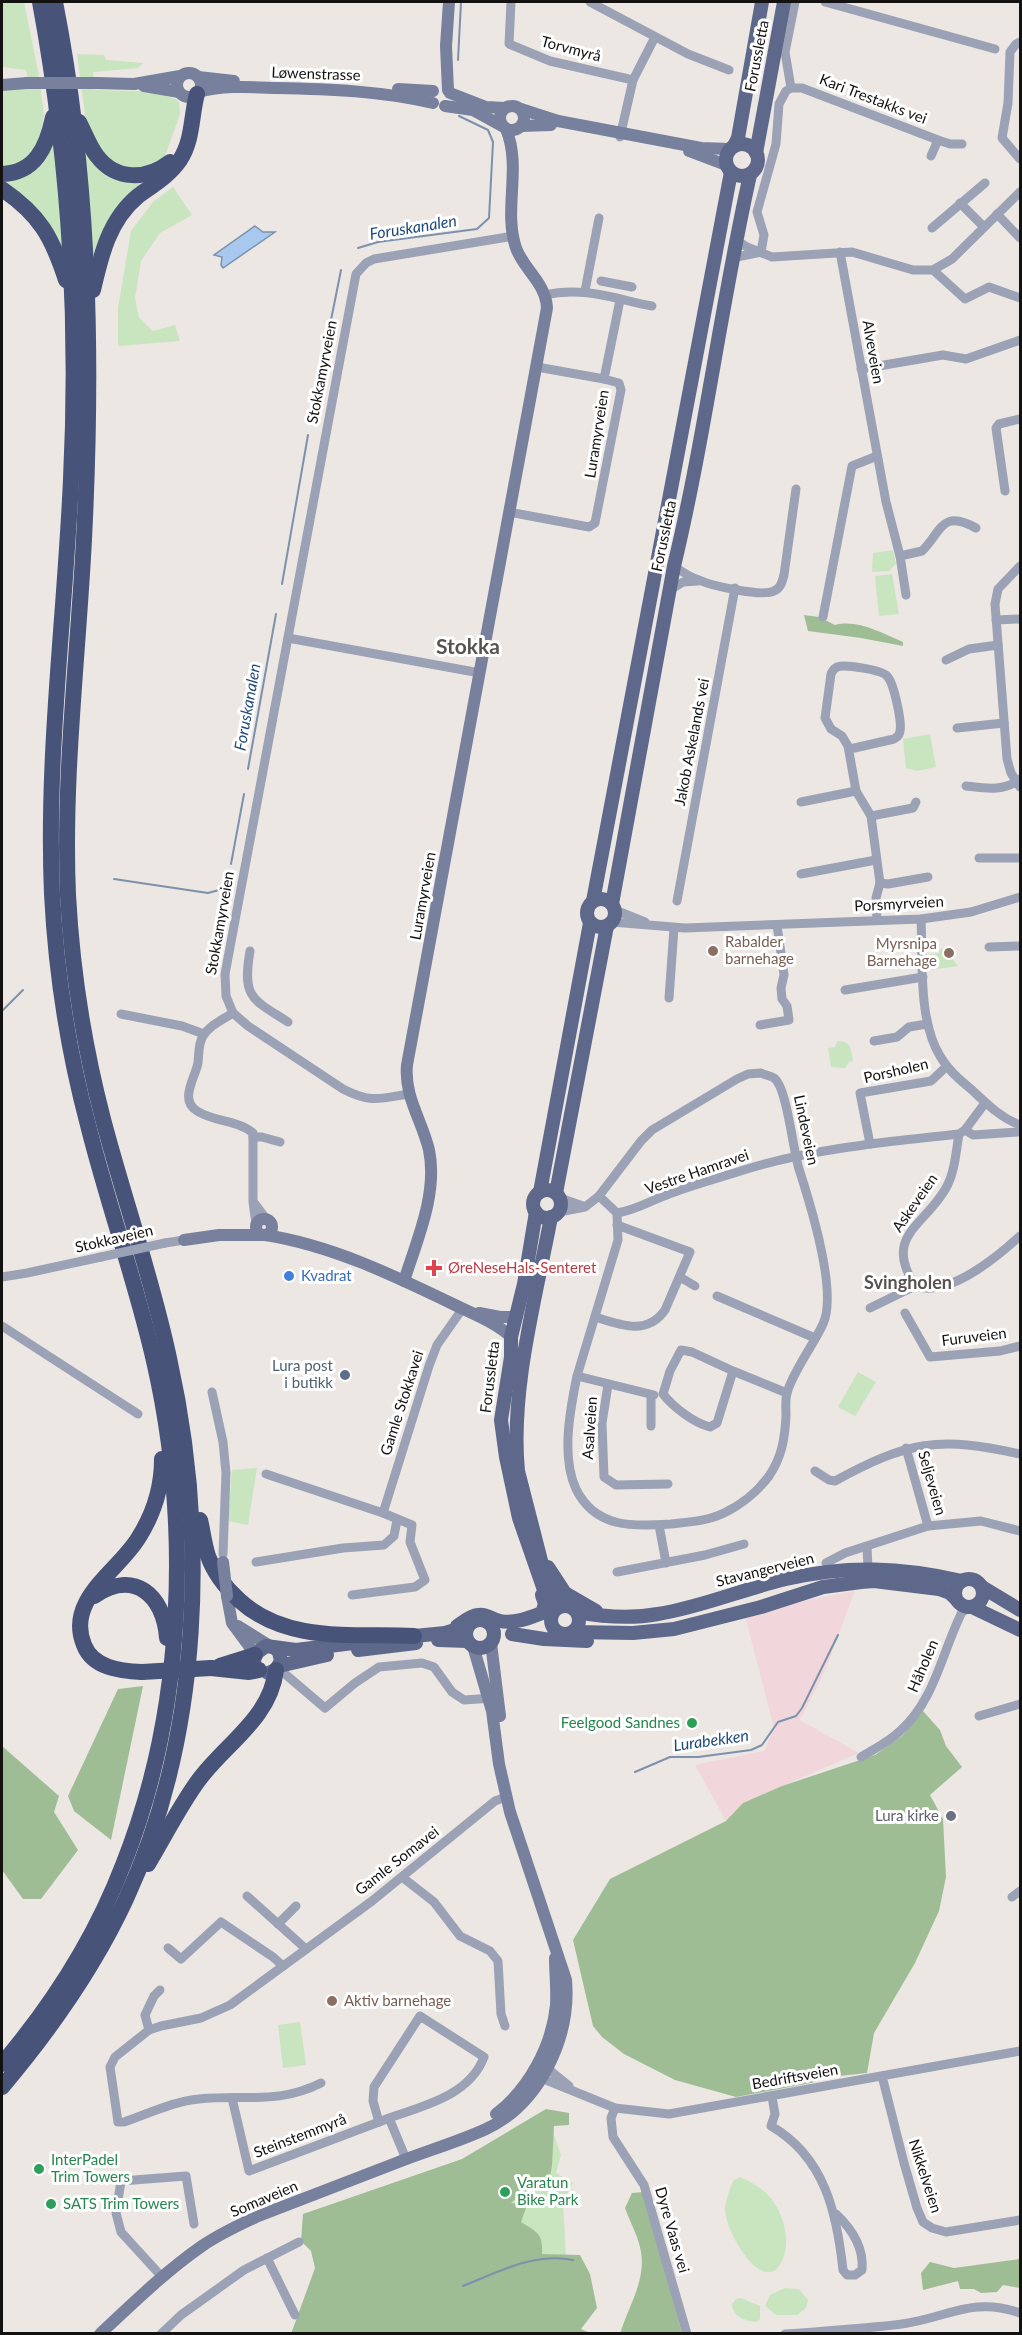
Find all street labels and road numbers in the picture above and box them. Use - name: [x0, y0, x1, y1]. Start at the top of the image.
- street label: Forussletta: [740, 19, 772, 93]
- street label: Torvmyrå: [539, 31, 603, 65]
- street label: Løwenstrasse: [271, 62, 361, 84]
- street label: Kari Trestakks vei: [817, 69, 930, 127]
- street label: Stokkamyrveien: [302, 319, 340, 425]
- street label: Alveveien: [860, 319, 888, 385]
- street label: Luramyrveien: [580, 388, 612, 479]
- street label: Forussletta: [647, 499, 679, 573]
- street label: Jakob Askelands vei: [670, 677, 712, 807]
- street label: Luramyrveien: [405, 850, 439, 941]
- street label: Stokkamyrveien: [201, 870, 237, 976]
- street label: Porsmyrveien: [854, 892, 944, 914]
- street label: Porsholen: [862, 1054, 930, 1086]
- street label: Lindeveien: [791, 1093, 823, 1166]
- street label: Vestre Hamravei: [642, 1145, 751, 1197]
- street label: Askeveien: [888, 1170, 941, 1235]
- street label: Stokkaveien: [73, 1220, 155, 1256]
- street label: Furuveien: [940, 1323, 1007, 1349]
- street label: Forussletta: [476, 1340, 502, 1414]
- street label: Gamle Stokkavei: [376, 1348, 426, 1457]
- street label: Asalveien: [578, 1396, 600, 1460]
- street label: Seljeveien: [915, 1448, 951, 1517]
- street label: Stavangerveien: [714, 1548, 816, 1590]
- street label: Håholen: [903, 1637, 941, 1695]
- street label: Gamle Somavei: [351, 1822, 442, 1898]
- street label: Bedriftsveien: [750, 2060, 839, 2092]
- street label: Steinstemmyrå: [251, 2109, 349, 2161]
- street label: Nikkelveien: [906, 2137, 946, 2215]
- street label: Somaveien: [227, 2176, 300, 2220]
- street label: Dyre Vaas vei: [652, 2185, 694, 2275]

